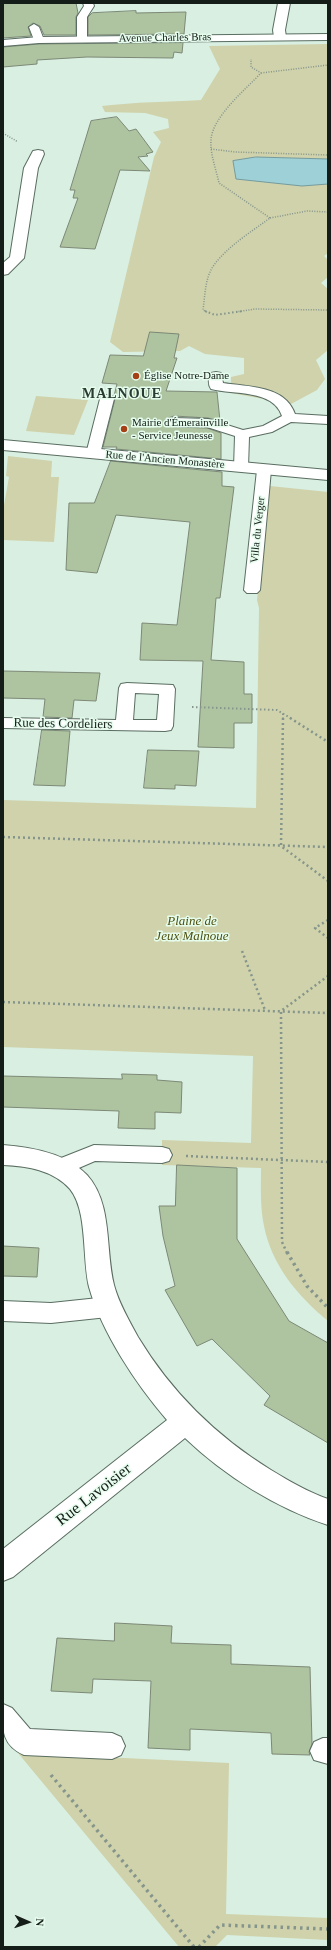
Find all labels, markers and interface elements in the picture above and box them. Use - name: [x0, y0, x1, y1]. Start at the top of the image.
- street label: Avenue Charles Bras: [119, 31, 211, 45]
- place label: Église Notre-Dame: [144, 369, 229, 383]
- marker: Église Notre-Dame: [131, 371, 141, 381]
- district label: MALNOUE: [82, 386, 162, 402]
- place label: Mairie d'Émerainville - Service Jeunesse: [132, 416, 228, 442]
- marker: Mairie d'Émerainville - Service Jeunesse: [119, 424, 129, 434]
- street label: Rue de l'Ancien Monastère: [105, 448, 225, 472]
- street label: Villa du Verger: [248, 496, 268, 564]
- street label: Rue des Cordeliers: [13, 715, 113, 733]
- park label: Plaine de Jeux Malnoue: [155, 914, 229, 945]
- street label: Rue Lavoisier: [53, 1460, 135, 1530]
- north arrow: [8, 1902, 48, 1942]
- text: N: [34, 1918, 46, 1927]

